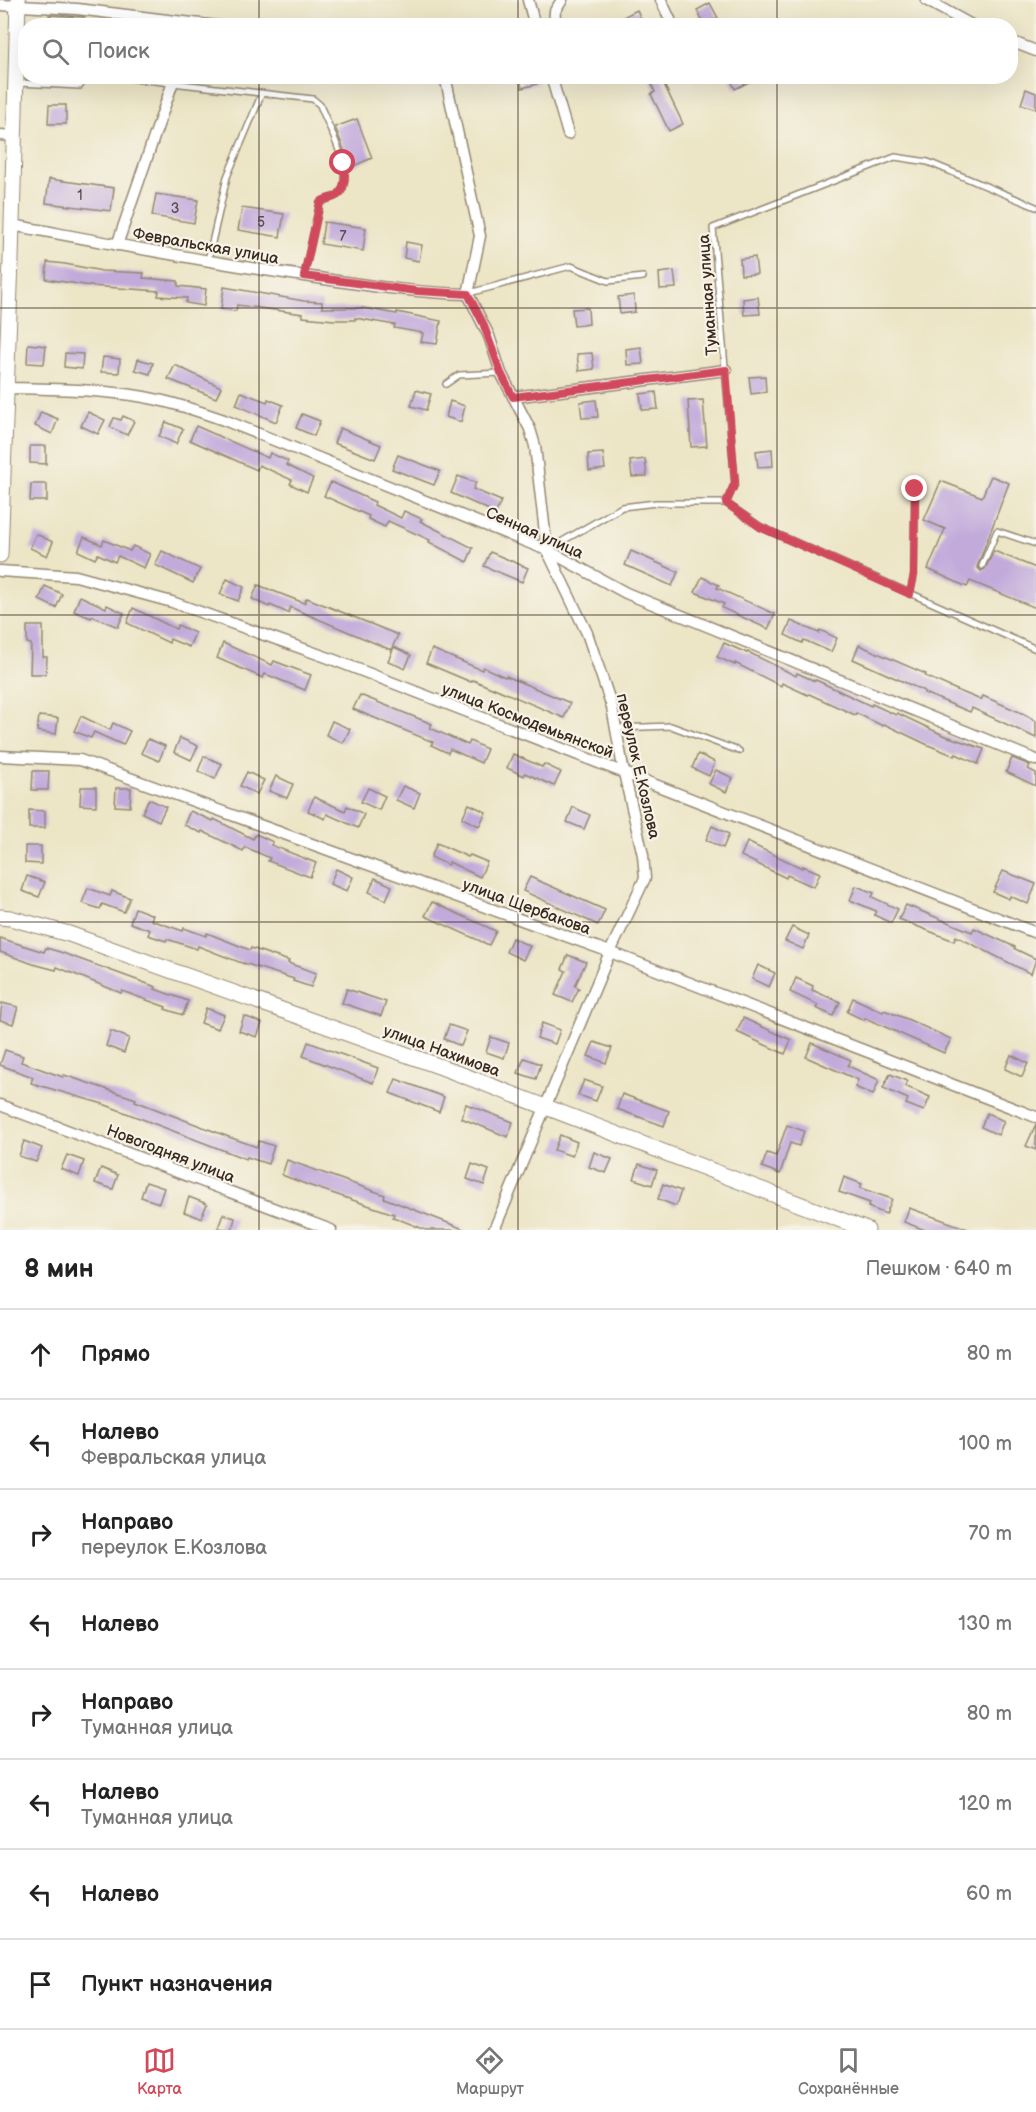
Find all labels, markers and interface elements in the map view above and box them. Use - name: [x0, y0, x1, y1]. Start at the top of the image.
- search box: [18, 18, 1018, 84]
- icon: search: [39, 35, 72, 68]
- text: Поиск: [87, 38, 150, 65]
- route start: [329, 149, 355, 175]
- house number: 1: [77, 187, 83, 204]
- house number: 3: [171, 200, 179, 217]
- house number: 5: [257, 214, 265, 231]
- street label: Февральская улица: [131, 224, 281, 269]
- house number: 7: [340, 228, 347, 245]
- street label: Туманная улица: [695, 233, 722, 356]
- route end: [901, 475, 927, 501]
- street label: Сенная улица: [483, 503, 587, 564]
- street label: улица Космодемьянской: [439, 680, 616, 763]
- street label: переулок Е.Козлова: [612, 692, 664, 841]
- street label: улица Щербакова: [460, 875, 594, 940]
- street label: улица Нахимова: [381, 1021, 503, 1082]
- street label: Новогодняя улица: [104, 1121, 238, 1188]
- text: 8 мин: [24, 1254, 94, 1285]
- text: Пешком · 640 m: [865, 1257, 1012, 1281]
- icon: ahead: [24, 1338, 57, 1371]
- text: Прямо: [81, 1341, 150, 1368]
- text: 80 m: [967, 1342, 1012, 1366]
- text: Налево: [81, 1419, 159, 1446]
- icon: left: [24, 1428, 57, 1461]
- text: 100 m: [959, 1432, 1012, 1456]
- text: Февральская улица: [81, 1446, 266, 1470]
- text: Направо: [81, 1509, 173, 1536]
- icon: right: [24, 1518, 57, 1551]
- text: 70 m: [968, 1522, 1012, 1546]
- text: переулок Е.Козлова: [81, 1536, 267, 1560]
- icon: left: [24, 1608, 57, 1641]
- text: Налево: [81, 1611, 159, 1638]
- text: 130 m: [958, 1612, 1012, 1636]
- text: Направо: [81, 1689, 173, 1716]
- icon: right: [24, 1698, 57, 1731]
- text: 80 m: [967, 1702, 1012, 1726]
- text: Туманная улица: [81, 1716, 233, 1740]
- text: Налево: [81, 1779, 159, 1806]
- icon: left: [24, 1788, 57, 1821]
- text: 120 m: [959, 1792, 1012, 1816]
- text: Туманная улица: [81, 1806, 233, 1830]
- icon: left: [24, 1878, 57, 1911]
- text: Налево: [81, 1881, 159, 1908]
- text: 60 m: [966, 1882, 1012, 1906]
- icon: arrive: [24, 1968, 57, 2001]
- text: Пункт назначения: [81, 1971, 273, 1998]
- tab: Карта: [137, 2044, 182, 2099]
- tab: Маршрут: [456, 2044, 524, 2099]
- tab: Сохранённые: [798, 2044, 899, 2099]

